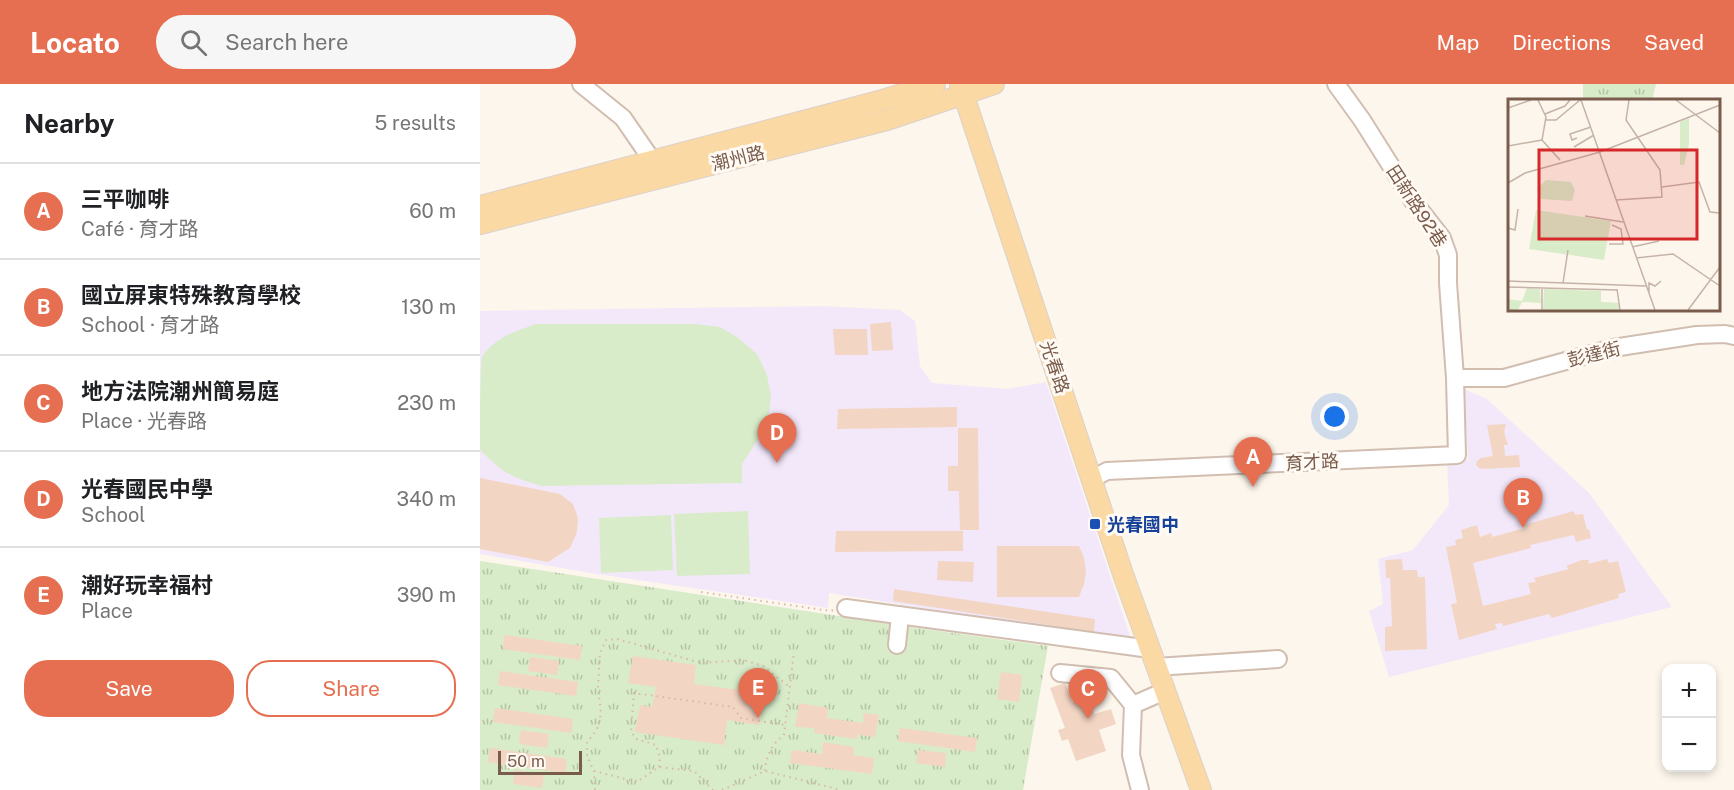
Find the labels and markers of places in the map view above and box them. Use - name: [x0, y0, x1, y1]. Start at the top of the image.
- pin: D: [758, 414, 796, 463]
- pin: A: [1234, 438, 1272, 487]
- pin: B: [1504, 478, 1542, 528]
- place label: 光春國中: [1107, 514, 1179, 535]
- marker: 光春國中: [1088, 517, 1102, 531]
- pin: E: [738, 668, 778, 718]
- pin: C: [1068, 670, 1108, 719]

